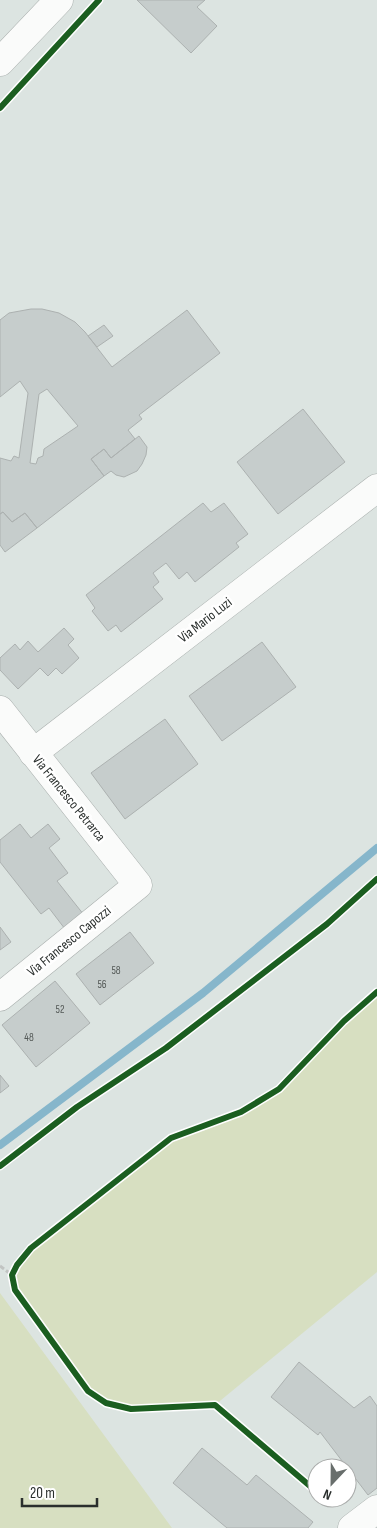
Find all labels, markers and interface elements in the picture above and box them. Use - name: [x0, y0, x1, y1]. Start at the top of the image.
- street label: Via Mario Luzi: [175, 594, 235, 646]
- street label: Via Francesco Petrarca: [29, 751, 109, 845]
- street label: Via Francesco Capozzi: [24, 902, 114, 980]
- house number: 58: [111, 964, 121, 977]
- house number: 56: [97, 978, 107, 991]
- house number: 52: [56, 1003, 65, 1016]
- house number: 48: [24, 1031, 34, 1044]
- north arrow: [307, 1458, 357, 1508]
- scale bar: [22, 1476, 98, 1508]
- text: 20 m: [30, 1484, 55, 1503]
- text: N: [321, 1485, 334, 1504]

